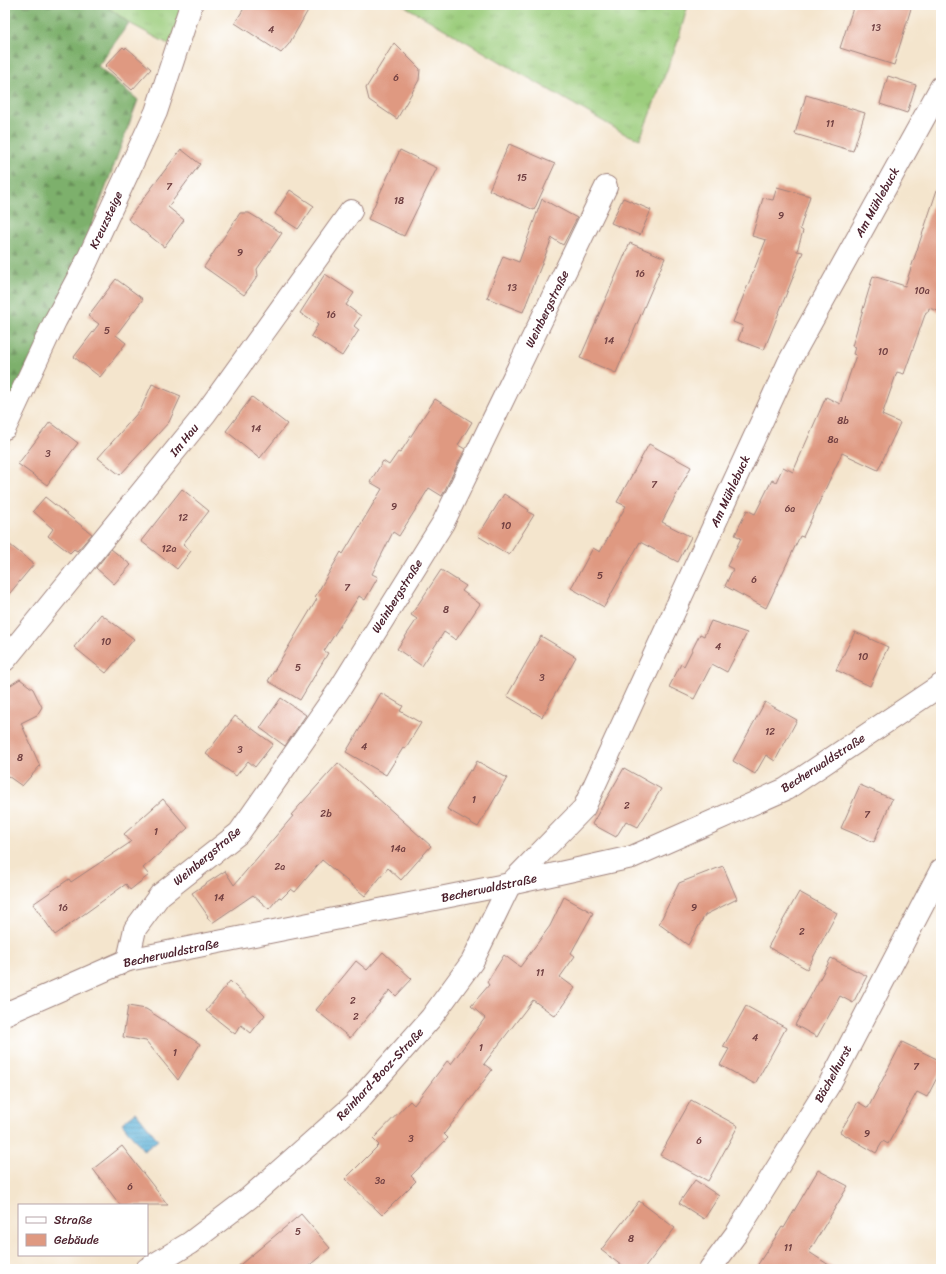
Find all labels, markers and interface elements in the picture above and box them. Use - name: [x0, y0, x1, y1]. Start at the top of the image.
- house number: 13: [871, 19, 881, 37]
- house number: 4: [268, 21, 274, 39]
- house number: 6: [393, 69, 399, 87]
- house number: 11: [826, 115, 834, 133]
- street label: Am Mühlebuck: [848, 163, 905, 242]
- house number: 15: [517, 169, 527, 187]
- house number: 7: [166, 178, 173, 196]
- street label: Kreuzsteige: [83, 187, 129, 253]
- house number: 18: [394, 192, 404, 210]
- house number: 9: [778, 207, 784, 225]
- house number: 9: [237, 244, 243, 262]
- house number: 16: [635, 265, 645, 283]
- street label: Weinbergstraße: [519, 266, 575, 352]
- house number: 13: [507, 279, 517, 297]
- house number: 10a: [914, 282, 930, 300]
- house number: 16: [326, 306, 336, 324]
- house number: 5: [104, 322, 110, 340]
- house number: 14: [604, 332, 614, 350]
- house number: 10: [878, 343, 888, 361]
- house number: 8b: [837, 412, 849, 430]
- street label: Im Hau: [163, 418, 205, 462]
- house number: 14: [251, 420, 261, 438]
- house number: 8a: [827, 431, 839, 449]
- house number: 3: [45, 445, 51, 463]
- street label: Am Mühlebuck: [703, 451, 756, 532]
- house number: 7: [651, 476, 658, 494]
- house number: 9: [391, 498, 397, 516]
- house number: 6a: [785, 500, 795, 518]
- house number: 12: [178, 509, 188, 527]
- house number: 10: [501, 517, 511, 535]
- house number: 12a: [161, 540, 177, 558]
- street label: Weinbergstraße: [365, 554, 429, 638]
- house number: 5: [597, 567, 603, 585]
- house number: 6: [751, 571, 757, 589]
- house number: 7: [344, 579, 351, 597]
- house number: 8: [443, 601, 449, 619]
- house number: 10: [101, 633, 111, 651]
- house number: 4: [715, 638, 721, 656]
- house number: 10: [858, 648, 868, 666]
- house number: 5: [295, 659, 301, 677]
- house number: 3: [539, 669, 545, 687]
- house number: 12: [765, 723, 775, 741]
- street label: Becherwaldstraße: [776, 727, 870, 799]
- house number: 4: [361, 738, 367, 756]
- house number: 3: [237, 741, 243, 759]
- house number: 8: [17, 749, 23, 767]
- house number: 1: [472, 791, 476, 809]
- house number: 2: [624, 797, 630, 815]
- house number: 2b: [320, 805, 332, 823]
- house number: 7: [864, 806, 871, 824]
- street label: Weinbergstraße: [168, 821, 246, 891]
- house number: 1: [154, 823, 158, 841]
- house number: 14a: [390, 840, 406, 858]
- house number: 2a: [275, 858, 285, 876]
- street label: Becherwaldstraße: [439, 867, 539, 909]
- house number: 14: [214, 889, 224, 907]
- house number: 16: [58, 899, 68, 917]
- house number: 9: [691, 899, 697, 917]
- house number: 2: [799, 923, 805, 941]
- street label: Becherwaldstraße: [121, 932, 221, 974]
- house number: 11: [536, 964, 544, 982]
- house number: 2: [350, 992, 356, 1010]
- house number: 2: [353, 1008, 359, 1026]
- street label: Reinhard-Booz-Straße: [331, 1022, 429, 1126]
- house number: 4: [752, 1029, 758, 1047]
- house number: 1: [479, 1039, 483, 1057]
- street label: Bächelhurst: [808, 1041, 858, 1107]
- house number: 1: [173, 1044, 177, 1062]
- house number: 7: [913, 1058, 920, 1076]
- house number: 9: [864, 1125, 870, 1143]
- house number: 3: [408, 1130, 414, 1148]
- house number: 6: [696, 1132, 702, 1150]
- house number: 3a: [375, 1172, 385, 1190]
- house number: 6: [127, 1178, 133, 1196]
- legend: [18, 1204, 148, 1256]
- text: Straße: [54, 1209, 92, 1231]
- house number: 5: [295, 1223, 301, 1241]
- text: Gebäude: [54, 1229, 99, 1251]
- house number: 8: [628, 1230, 634, 1248]
- house number: 11: [784, 1239, 792, 1257]

